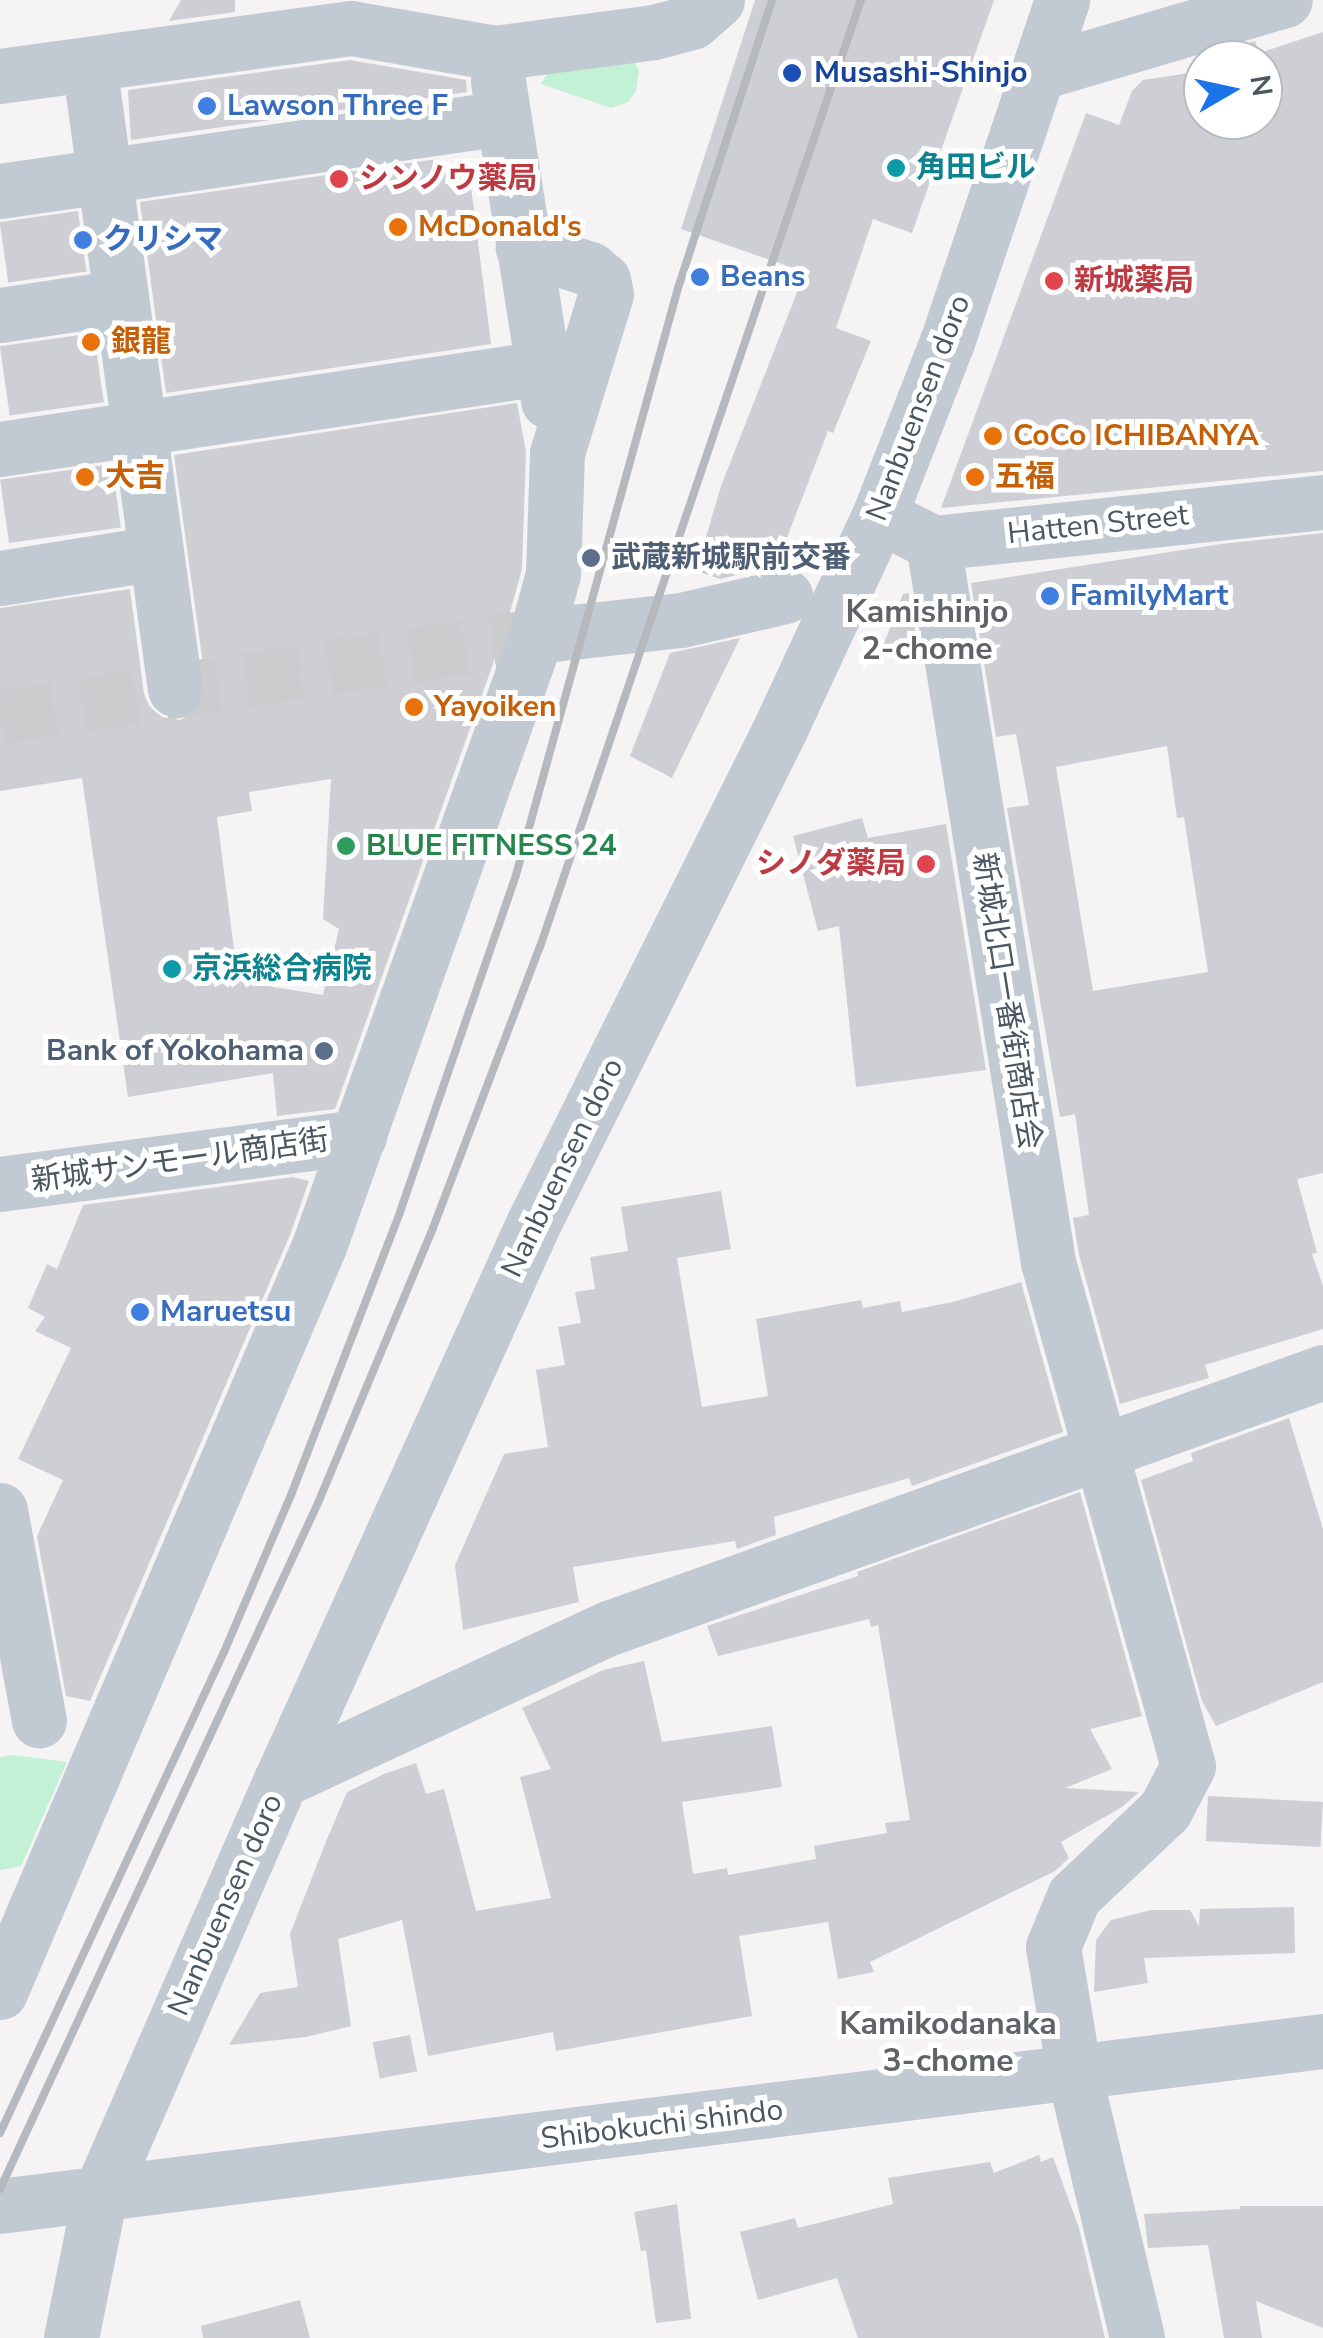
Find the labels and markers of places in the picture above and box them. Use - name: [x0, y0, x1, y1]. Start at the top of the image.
- place label: Musashi-Shinjo: [814, 55, 1027, 91]
- marker: Musashi-Shinjo: [779, 60, 805, 86]
- place label: Lawson Three F: [227, 88, 448, 124]
- marker: Lawson Three F: [196, 95, 218, 117]
- place label: 角田ビル: [916, 150, 1036, 186]
- marker: 角田ビル: [885, 157, 907, 179]
- place label: シンノウ薬局: [359, 161, 539, 197]
- marker: シンノウ薬局: [328, 168, 350, 190]
- place label: McDonald's: [418, 209, 582, 245]
- marker: McDonald's: [387, 216, 409, 238]
- place label: クリシマ: [103, 222, 223, 258]
- marker: クリシマ: [72, 229, 94, 251]
- place label: Beans: [720, 259, 805, 295]
- place label: 新城薬局: [1074, 263, 1194, 299]
- marker: Beans: [689, 266, 711, 288]
- marker: 新城薬局: [1043, 270, 1065, 292]
- place label: 銀龍: [111, 324, 171, 360]
- marker: 銀龍: [80, 331, 102, 353]
- place label: CoCo ICHIBANYA: [1013, 418, 1259, 454]
- marker: CoCo ICHIBANYA: [982, 425, 1004, 447]
- place label: 大吉: [105, 459, 165, 495]
- place label: 五福: [995, 459, 1055, 495]
- marker: 大吉: [74, 466, 96, 488]
- marker: 五福: [964, 466, 986, 488]
- place label: 武蔵新城駅前交番: [611, 540, 851, 576]
- marker: 武蔵新城駅前交番: [580, 547, 602, 569]
- place label: FamilyMart: [1070, 578, 1228, 614]
- marker: FamilyMart: [1039, 585, 1061, 607]
- place label: Yayoiken: [434, 689, 556, 725]
- marker: Yayoiken: [403, 696, 425, 718]
- place label: BLUE FITNESS 24: [366, 828, 617, 864]
- marker: BLUE FITNESS 24: [335, 835, 357, 857]
- place label: シノダ薬局: [756, 846, 906, 882]
- marker: シノダ薬局: [915, 853, 937, 875]
- place label: 京浜総合病院: [192, 951, 372, 987]
- marker: 京浜総合病院: [161, 958, 183, 980]
- place label: Bank of Yokohama: [46, 1033, 304, 1069]
- marker: Bank of Yokohama: [313, 1040, 335, 1062]
- place label: Maruetsu: [160, 1294, 291, 1330]
- marker: Maruetsu: [129, 1301, 151, 1323]

